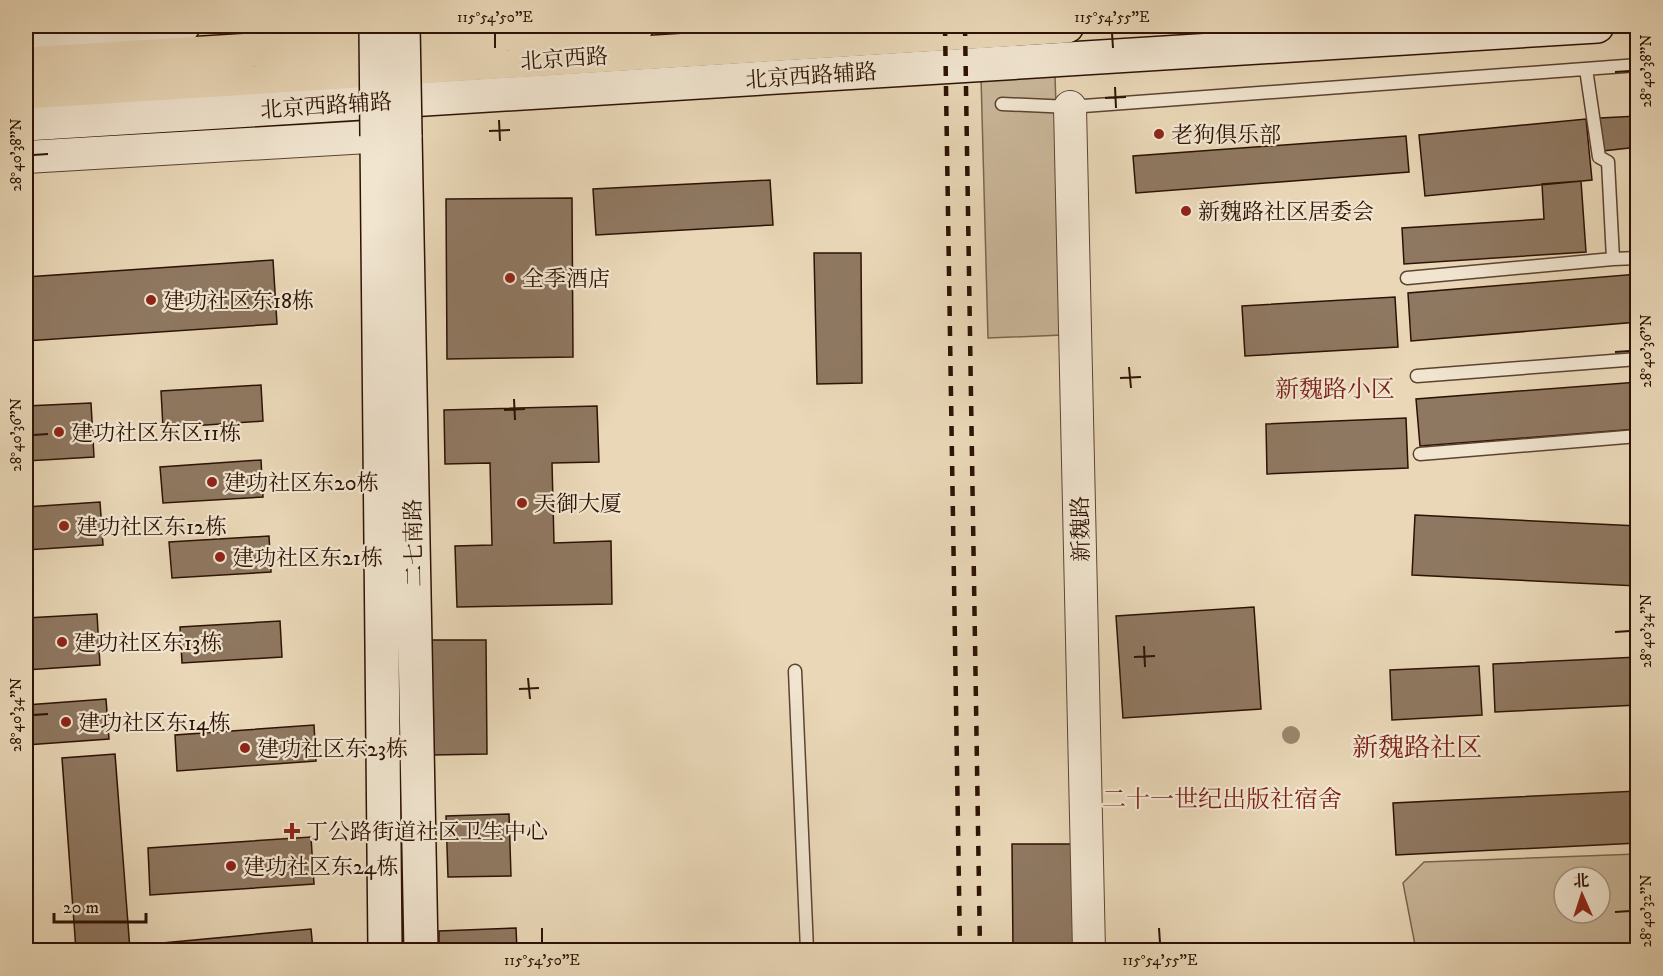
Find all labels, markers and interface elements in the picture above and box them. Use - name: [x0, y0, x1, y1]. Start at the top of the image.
- text: 115°54'50"E: [457, 8, 533, 27]
- text: 115°54'55"E: [1074, 8, 1150, 27]
- text: 28°40'38"N: [1637, 34, 1656, 108]
- street label: 北京西路: [519, 43, 609, 76]
- street label: 北京西路辅路: [744, 58, 878, 95]
- street label: 北京西路辅路: [259, 88, 393, 125]
- text: 28°40'38"N: [7, 118, 26, 192]
- place label: 老狗俱乐部: [1171, 122, 1281, 149]
- marker: 老狗俱乐部: [1152, 127, 1166, 141]
- place label: 新魏路社区居委会: [1198, 199, 1374, 226]
- marker: 新魏路社区居委会: [1179, 204, 1193, 218]
- place label: 全季酒店: [522, 266, 610, 293]
- marker: 全季酒店: [503, 271, 517, 285]
- place label: 建功社区东18栋: [163, 288, 314, 315]
- marker: 建功社区东18栋: [144, 293, 158, 307]
- text: 28°40'36"N: [1637, 314, 1656, 388]
- district label: 新魏路小区: [1275, 375, 1395, 405]
- text: 28°40'36"N: [7, 398, 26, 472]
- place label: 建功社区东区11栋: [71, 420, 241, 447]
- marker: 建功社区东区11栋: [52, 425, 66, 439]
- place label: 建功社区东20栋: [224, 470, 379, 497]
- marker: 建功社区东20栋: [205, 475, 219, 489]
- place label: 天御大厦: [534, 491, 622, 518]
- marker: 天御大厦: [515, 496, 529, 510]
- street label: 新魏路: [1067, 496, 1096, 562]
- street label: 二七南路: [400, 499, 429, 587]
- place label: 建功社区东12栋: [76, 514, 227, 541]
- marker: 建功社区东12栋: [57, 519, 71, 533]
- place label: 建功社区东21栋: [232, 545, 383, 572]
- marker: 建功社区东21栋: [213, 550, 227, 564]
- text: 28°40'34"N: [1637, 594, 1656, 668]
- place label: 建功社区东13栋: [74, 630, 222, 657]
- marker: 建功社区东13栋: [55, 635, 69, 649]
- text: 28°40'34"N: [7, 678, 26, 752]
- place label: 建功社区东14栋: [78, 710, 231, 737]
- marker: 建功社区东14栋: [59, 715, 73, 729]
- district label: 新魏路社区: [1352, 732, 1482, 765]
- place label: 建功社区东23栋: [257, 736, 408, 763]
- marker: 建功社区东23栋: [238, 741, 252, 755]
- district label: 二十一世纪出版社宿舍: [1102, 785, 1342, 815]
- place label: 丁公路街道社区卫生中心: [306, 819, 548, 846]
- marker: 丁公路街道社区卫生中心: [283, 822, 301, 840]
- place label: 建功社区东24栋: [243, 854, 398, 881]
- marker: 建功社区东24栋: [224, 859, 238, 873]
- north arrow: [1552, 865, 1612, 925]
- text: 北: [1573, 871, 1590, 891]
- text: 28°40'32"N: [1637, 875, 1656, 947]
- scale bar: [54, 886, 146, 924]
- text: 20 m: [63, 897, 99, 919]
- text: 115°54'50"E: [504, 951, 580, 970]
- text: 115°54'55"E: [1122, 951, 1198, 970]

